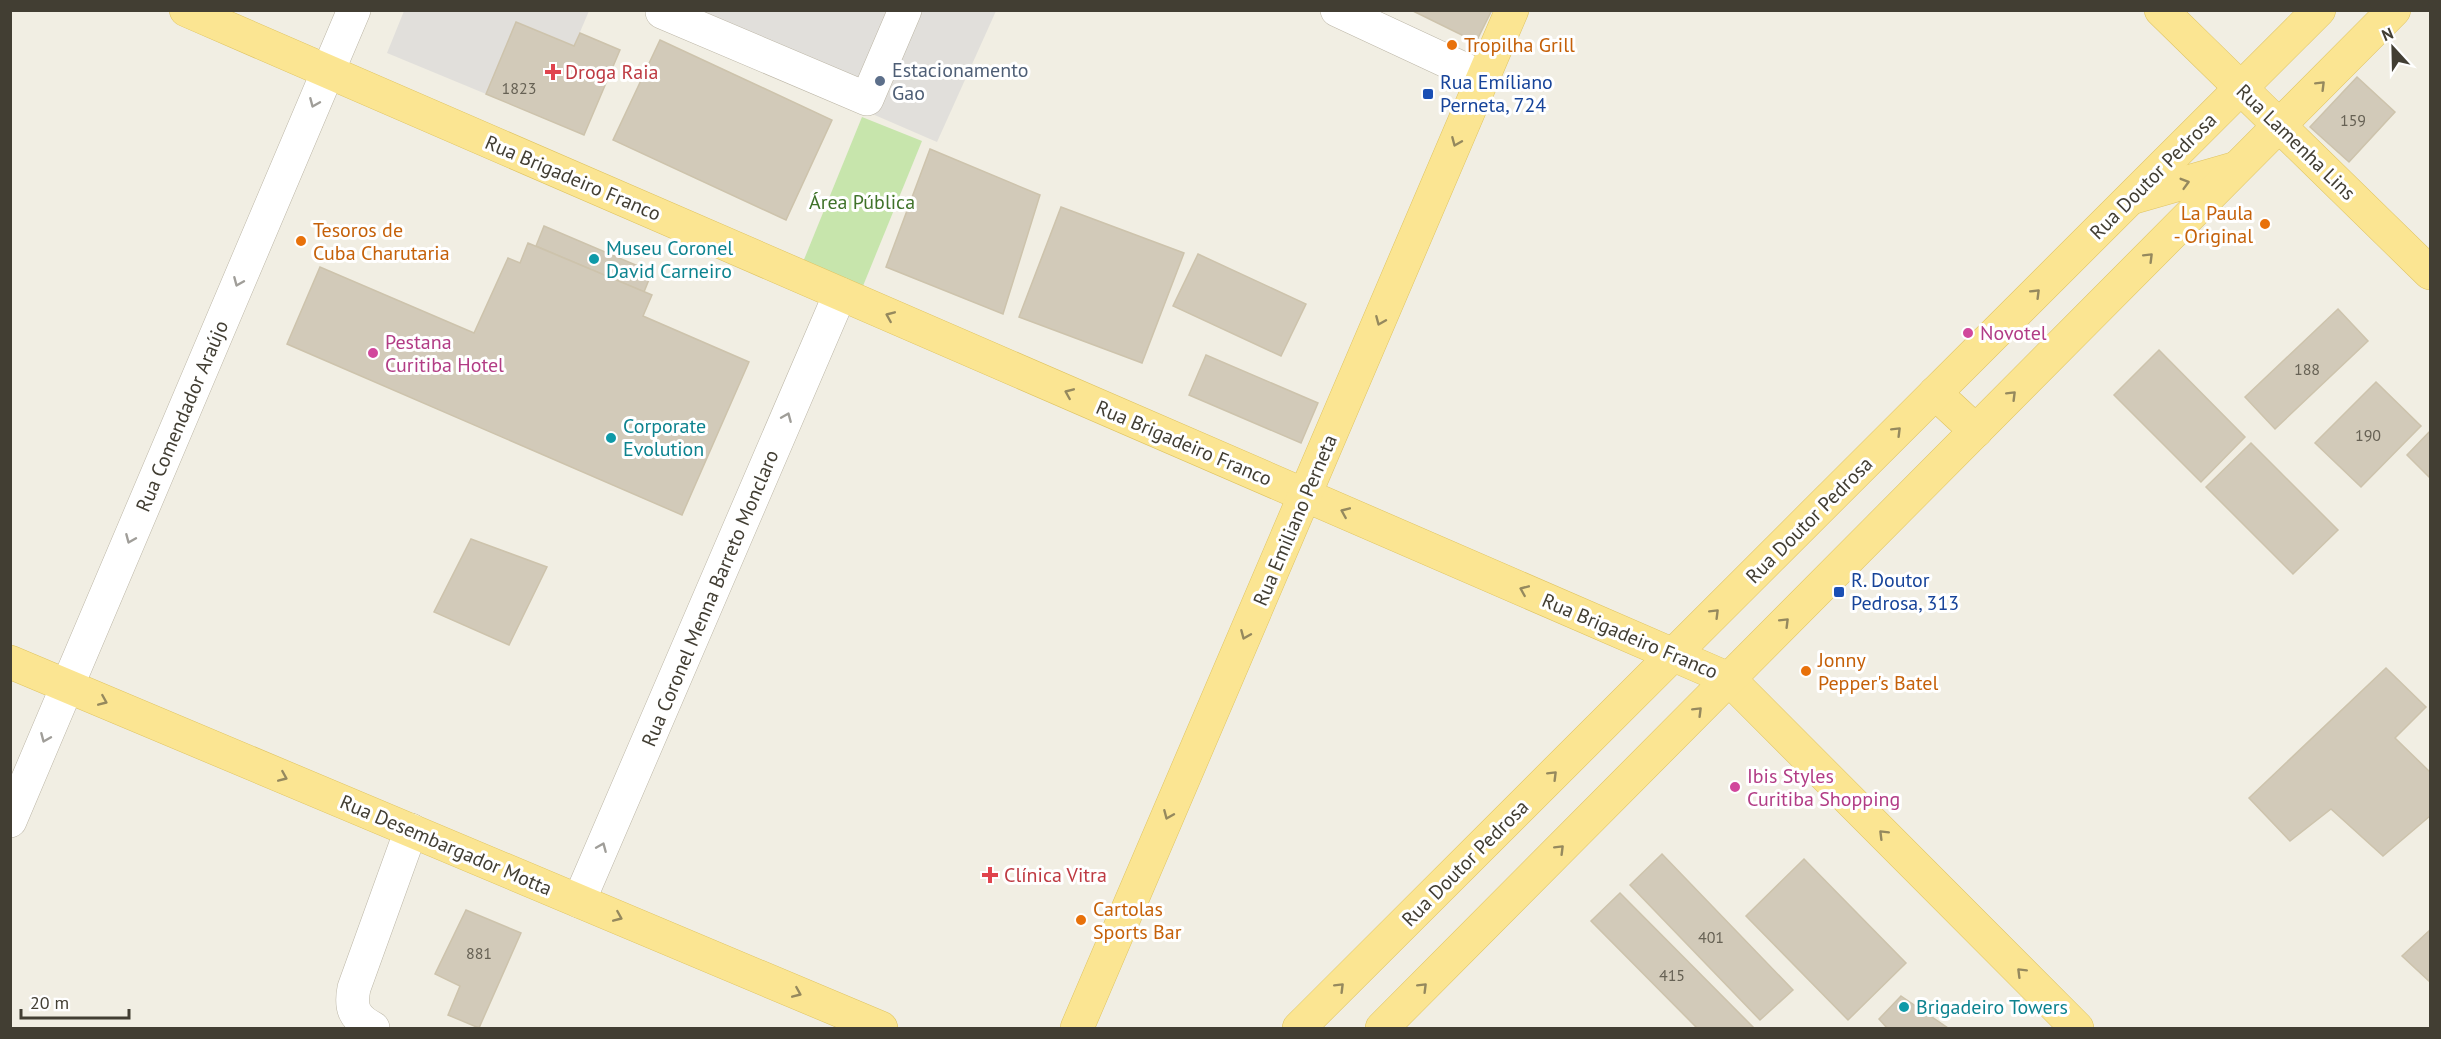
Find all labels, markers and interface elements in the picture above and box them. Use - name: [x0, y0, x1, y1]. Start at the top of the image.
- north arrow: [2363, 18, 2423, 78]
- text: N: [2379, 23, 2396, 45]
- place label: Tropilha Grill: [1464, 32, 1575, 58]
- marker: Tropilha Grill: [1445, 38, 1459, 52]
- place label: Estacionamento Gao: [892, 57, 1028, 106]
- place label: Droga Raia: [565, 59, 659, 85]
- marker: Droga Raia: [546, 65, 560, 79]
- place label: Rua Emíliano Perneta, 724: [1440, 69, 1553, 118]
- marker: Estacionamento Gao: [873, 74, 887, 88]
- house number: 1823: [502, 78, 536, 98]
- street label: Rua Lamenha Lins: [2231, 78, 2361, 206]
- one-way arrow: [2313, 81, 2324, 92]
- marker: Rua Emíliano Perneta, 724: [1421, 87, 1435, 101]
- one-way arrow: [309, 97, 321, 108]
- street label: Rua Doutor Pedrosa: [2084, 107, 2222, 245]
- house number: 159: [2340, 110, 2366, 130]
- street label: Rua Brigadeiro Franco: [481, 129, 665, 227]
- one-way arrow: [1451, 135, 1463, 146]
- one-way arrow: [2179, 178, 2190, 190]
- park label: Área Pública: [809, 189, 915, 215]
- place label: La Paula - Original: [2173, 200, 2253, 249]
- place label: Tesoros de Cuba Charutaria: [313, 217, 450, 266]
- marker: La Paula - Original: [2258, 217, 2272, 231]
- marker: Tesoros de Cuba Charutaria: [294, 234, 308, 248]
- place label: Museu Coronel David Carneiro: [606, 235, 733, 284]
- marker: Museu Coronel David Carneiro: [587, 252, 601, 266]
- one-way arrow: [2142, 253, 2153, 264]
- one-way arrow: [233, 276, 245, 287]
- one-way arrow: [2028, 290, 2039, 301]
- one-way arrow: [886, 311, 897, 323]
- one-way arrow: [1375, 315, 1387, 326]
- street label: Rua Comendador Araújo: [130, 316, 234, 516]
- place label: Novotel: [1980, 320, 2047, 346]
- marker: Novotel: [1961, 326, 1975, 340]
- place label: Pestana Curitiba Hotel: [385, 329, 504, 378]
- marker: Pestana Curitiba Hotel: [366, 346, 380, 360]
- house number: 188: [2294, 359, 2320, 379]
- one-way arrow: [1065, 389, 1076, 401]
- one-way arrow: [2004, 392, 2015, 403]
- street label: Rua Brigadeiro Franco: [1092, 394, 1276, 492]
- place label: Corporate Evolution: [623, 413, 706, 462]
- one-way arrow: [780, 413, 792, 424]
- house number: 190: [2355, 425, 2381, 445]
- one-way arrow: [1891, 427, 1901, 438]
- marker: Corporate Evolution: [604, 431, 618, 445]
- street label: Rua Emiliano Perneta: [1247, 431, 1343, 609]
- street label: Rua Coronel Menna Barreto Monclaro: [636, 446, 784, 750]
- street label: Rua Doutor Pedrosa: [1740, 451, 1878, 589]
- one-way arrow: [1340, 508, 1351, 520]
- one-way arrow: [125, 533, 137, 544]
- place label: R. Doutor Pedrosa, 313: [1851, 567, 1959, 616]
- one-way arrow: [1519, 585, 1530, 597]
- marker: R. Doutor Pedrosa, 313: [1832, 585, 1846, 599]
- street label: Rua Brigadeiro Franco: [1538, 587, 1722, 685]
- one-way arrow: [1708, 610, 1719, 621]
- one-way arrow: [1778, 619, 1789, 630]
- one-way arrow: [1240, 629, 1252, 640]
- place label: Jonny Pepper's Batel: [1817, 647, 1938, 696]
- marker: Jonny Pepper's Batel: [1799, 664, 1813, 678]
- one-way arrow: [97, 694, 108, 706]
- one-way arrow: [1690, 707, 1701, 718]
- one-way arrow: [41, 732, 53, 743]
- place label: Ibis Styles Curitiba Shopping: [1747, 763, 1900, 812]
- one-way arrow: [277, 769, 288, 781]
- one-way arrow: [1545, 772, 1556, 783]
- marker: Ibis Styles Curitiba Shopping: [1728, 780, 1742, 794]
- street label: Rua Desembargador Motta: [336, 789, 556, 901]
- street label: Rua Doutor Pedrosa: [1396, 794, 1534, 932]
- one-way arrow: [1163, 808, 1175, 819]
- one-way arrow: [1880, 830, 1891, 841]
- one-way arrow: [595, 843, 607, 854]
- one-way arrow: [1553, 845, 1564, 856]
- place label: Clínica Vitra: [1004, 862, 1107, 888]
- marker: Clínica Vitra: [981, 866, 999, 884]
- place label: Cartolas Sports Bar: [1093, 896, 1182, 945]
- one-way arrow: [611, 910, 622, 922]
- marker: Cartolas Sports Bar: [1074, 913, 1088, 927]
- house number: 401: [1698, 927, 1724, 947]
- house number: 881: [466, 943, 492, 963]
- house number: 415: [1659, 965, 1685, 985]
- one-way arrow: [2017, 969, 2028, 980]
- scale bar: [21, 982, 129, 1020]
- one-way arrow: [1416, 983, 1426, 994]
- one-way arrow: [1333, 984, 1344, 995]
- one-way arrow: [791, 986, 802, 998]
- text: 20 m: [30, 991, 69, 1014]
- place label: Brigadeiro Towers: [1916, 994, 2068, 1020]
- marker: Brigadeiro Towers: [1897, 1000, 1911, 1014]

